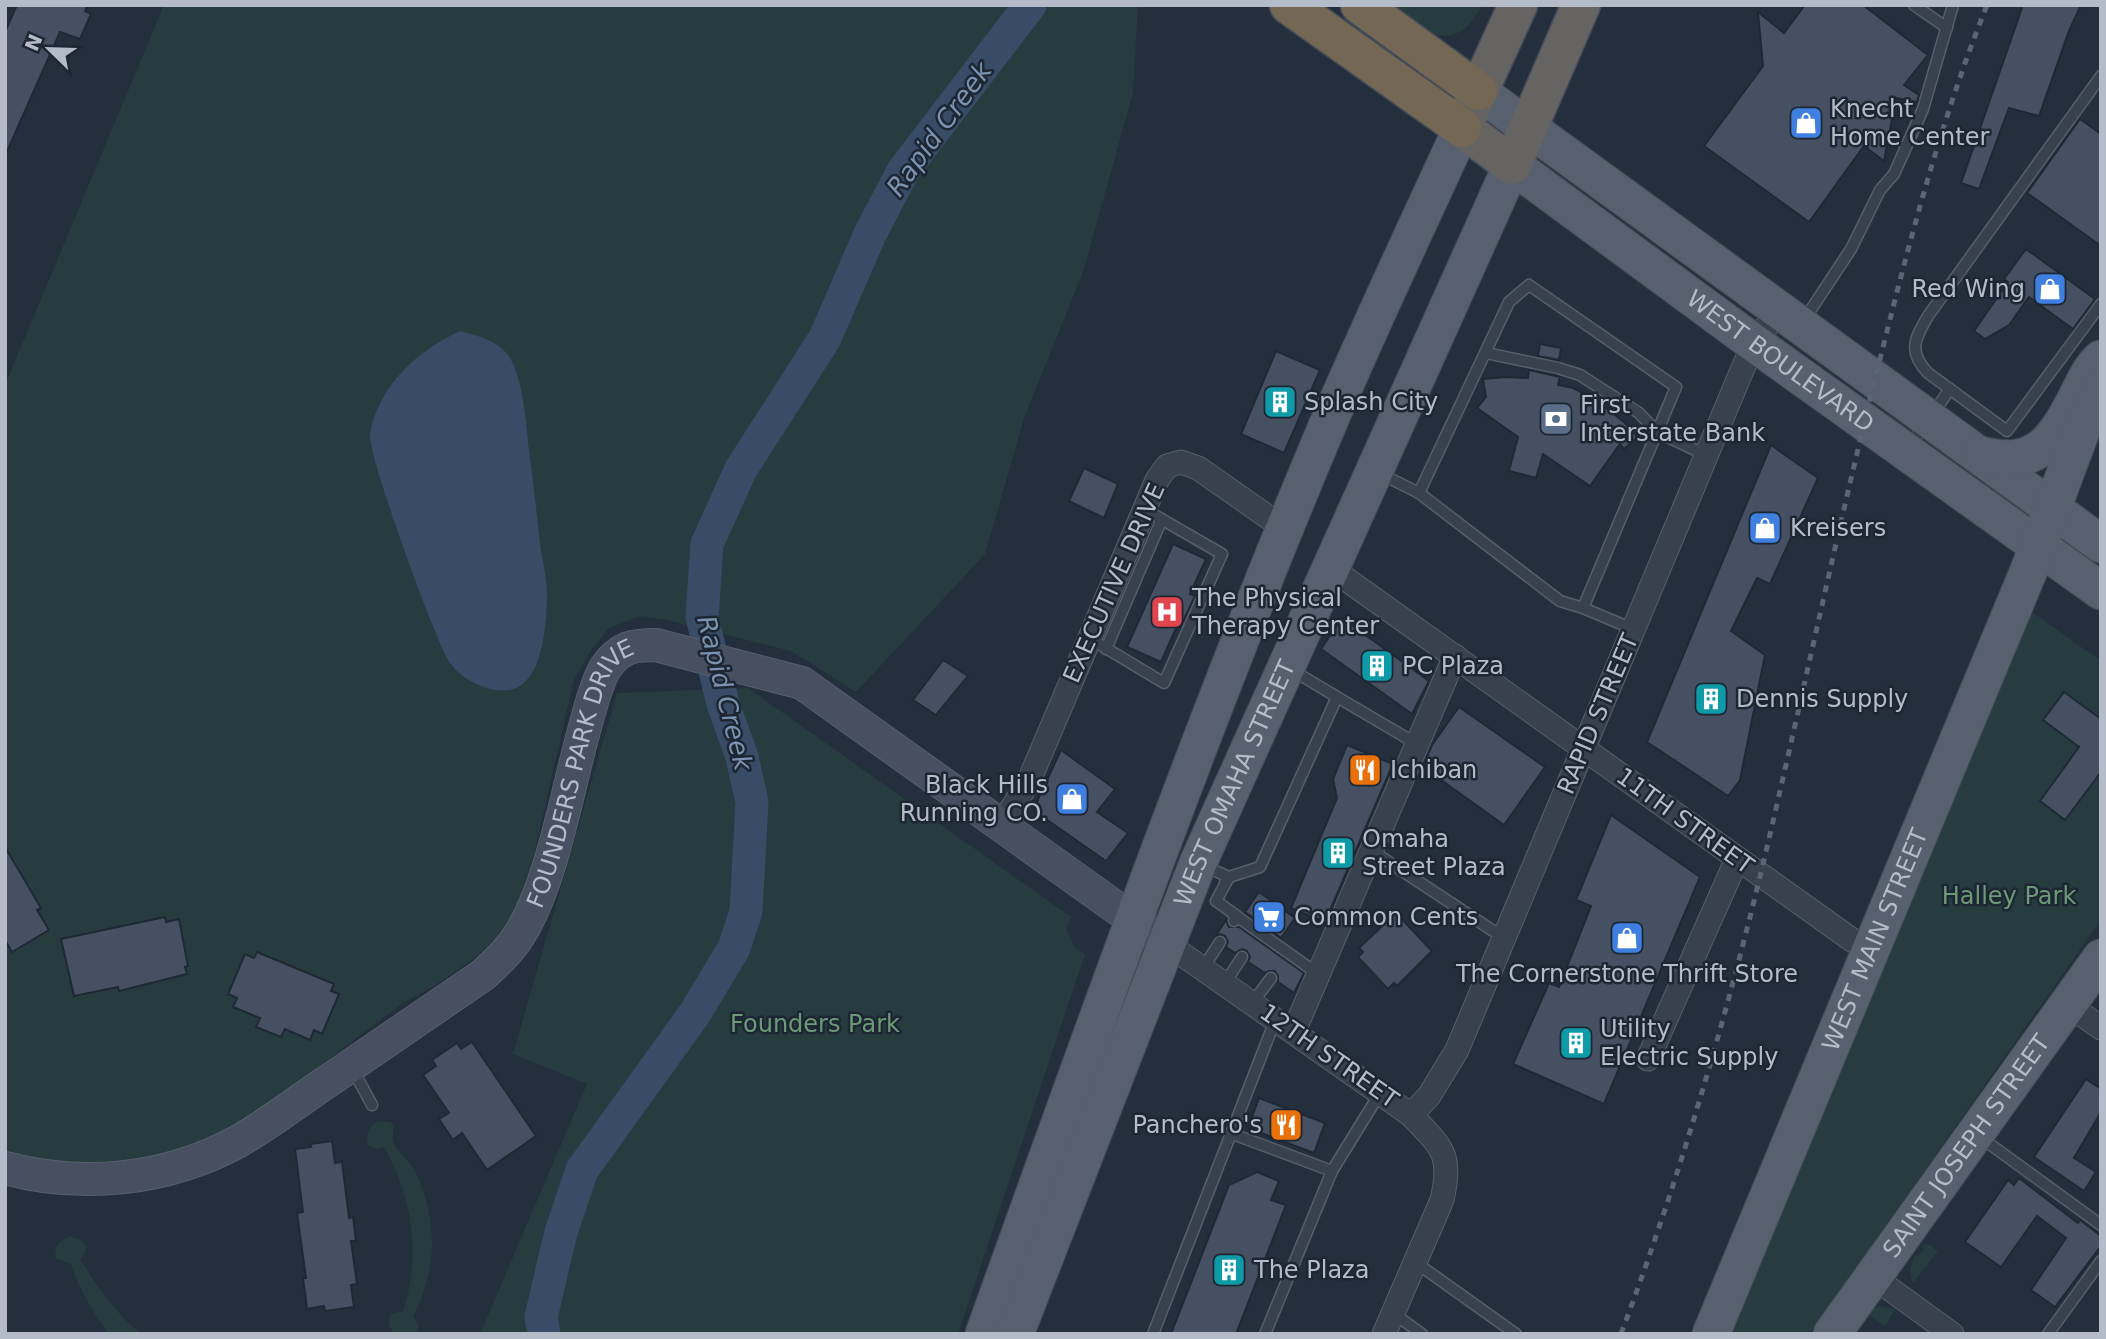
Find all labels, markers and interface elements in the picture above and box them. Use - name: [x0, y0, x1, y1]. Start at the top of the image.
- north arrow: [14, 14, 84, 84]
- text: N: [20, 31, 47, 54]
- water label: Rapid Creek: [880, 55, 998, 202]
- place label: Knecht Home Center: [1830, 95, 1989, 151]
- shop icon: Knecht Home Center: [1787, 104, 1825, 142]
- shop icon: Red Wing: [2031, 270, 2069, 308]
- place label: Red Wing: [1911, 275, 2025, 303]
- street label: WEST BOULEVARD: [1681, 284, 1879, 438]
- building icon: Splash City: [1261, 383, 1299, 421]
- place label: Splash City: [1304, 388, 1438, 416]
- place label: First Interstate Bank: [1580, 391, 1765, 447]
- bank icon: First Interstate Bank: [1537, 400, 1575, 438]
- street label: EXECUTIVE DRIVE: [1057, 479, 1171, 687]
- shop icon: Kreisers: [1746, 509, 1784, 547]
- place label: Kreisers: [1790, 514, 1886, 542]
- place label: The Physical Therapy Center: [1191, 584, 1379, 640]
- hospital icon: The Physical Therapy Center: [1148, 593, 1186, 631]
- water label: Rapid Creek: [691, 613, 759, 774]
- street label: RAPID STREET: [1552, 629, 1644, 798]
- street label: FOUNDERS PARK DRIVE: [521, 634, 638, 912]
- building icon: PC Plaza: [1358, 647, 1396, 685]
- place label: PC Plaza: [1402, 652, 1504, 680]
- street label: WEST OMAHA STREET: [1169, 656, 1301, 910]
- building icon: Dennis Supply: [1692, 680, 1730, 718]
- place label: Dennis Supply: [1736, 685, 1908, 713]
- restaurant icon: Ichiban: [1346, 751, 1384, 789]
- place label: Ichiban: [1390, 756, 1477, 784]
- street label: 11TH STREET: [1611, 762, 1759, 880]
- place label: Black Hills Running CO.: [900, 771, 1048, 827]
- shop icon: Black Hills Running CO.: [1053, 780, 1091, 818]
- street label: WEST MAIN STREET: [1816, 824, 1934, 1055]
- place label: Omaha Street Plaza: [1362, 825, 1506, 881]
- building icon: Omaha Street Plaza: [1319, 834, 1357, 872]
- park label: Halley Park: [1942, 882, 2076, 910]
- supermarket icon: Common Cents: [1250, 898, 1288, 936]
- place label: Common Cents: [1294, 903, 1478, 931]
- shop icon: The Cornerstone Thrift Store: [1608, 919, 1646, 957]
- place label: The Cornerstone Thrift Store: [1455, 960, 1798, 988]
- street label: 12TH STREET: [1254, 998, 1404, 1114]
- park label: Founders Park: [730, 1010, 900, 1038]
- place label: Utility Electric Supply: [1600, 1015, 1778, 1071]
- building icon: Utility Electric Supply: [1557, 1024, 1595, 1062]
- street label: SAINT JOSEPH STREET: [1877, 1029, 2056, 1263]
- restaurant icon: Panchero's: [1267, 1106, 1305, 1144]
- place label: Panchero's: [1132, 1111, 1262, 1139]
- building icon: The Plaza: [1210, 1251, 1248, 1289]
- place label: The Plaza: [1253, 1256, 1369, 1284]

